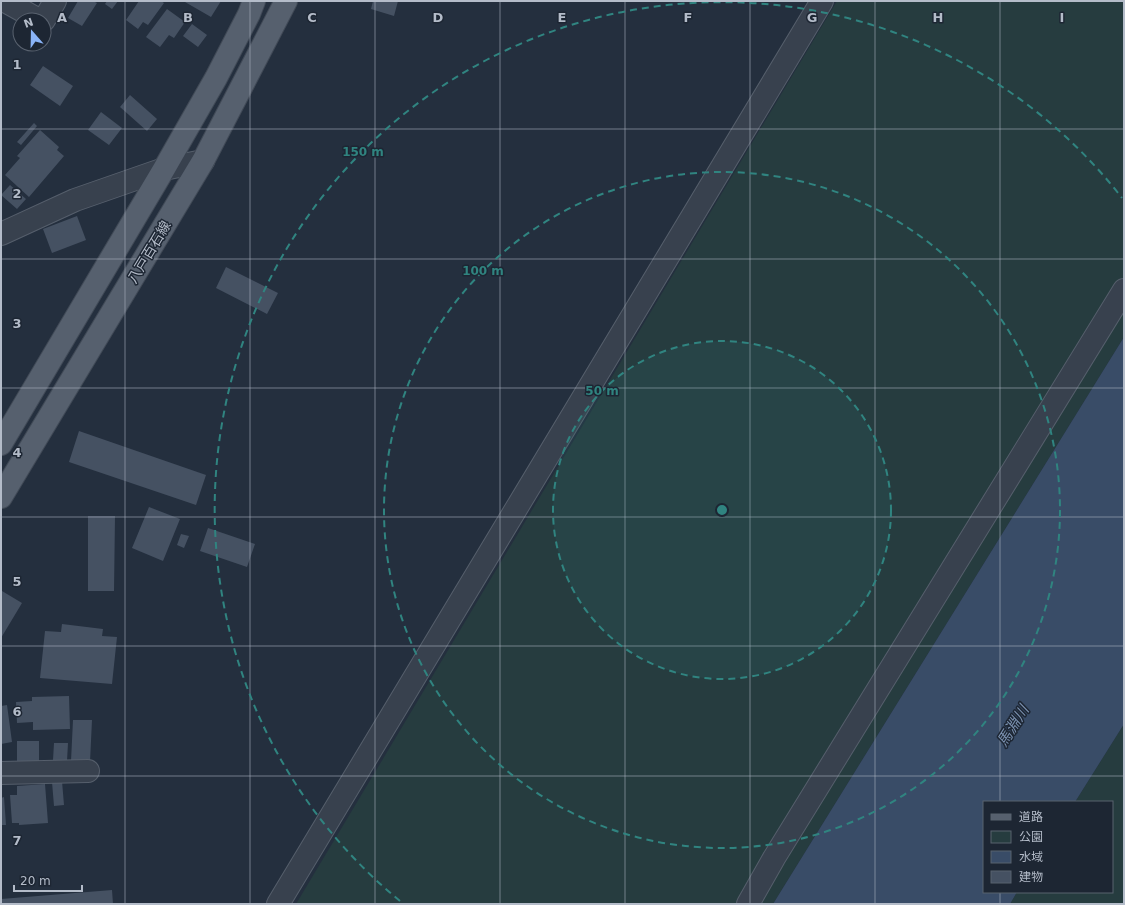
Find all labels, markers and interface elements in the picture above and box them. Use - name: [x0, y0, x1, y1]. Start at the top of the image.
- text: A: [57, 10, 67, 25]
- text: B: [183, 10, 193, 25]
- text: C: [307, 10, 317, 25]
- text: D: [433, 10, 444, 25]
- text: E: [558, 10, 566, 25]
- text: F: [684, 10, 692, 25]
- text: G: [807, 10, 817, 25]
- text: H: [933, 10, 943, 25]
- text: I: [1060, 10, 1064, 25]
- north arrow: [12, 12, 52, 52]
- text: N: [22, 15, 35, 31]
- text: 1: [12, 57, 22, 72]
- text: 150 m: [342, 145, 384, 159]
- text: 2: [12, 186, 22, 201]
- street label: 八戸百石線: [124, 218, 174, 286]
- text: 100 m: [462, 264, 504, 278]
- text: 3: [12, 316, 22, 331]
- text: 50 m: [585, 384, 619, 398]
- text: 4: [12, 445, 22, 460]
- centre of rings: [715, 503, 729, 517]
- text: 5: [12, 574, 22, 589]
- water label: 馬淵川: [993, 700, 1034, 750]
- text: 6: [12, 704, 22, 719]
- legend: [983, 801, 1113, 893]
- text: 道路: [1019, 810, 1043, 824]
- text: 公園: [1019, 830, 1043, 844]
- text: 7: [12, 833, 22, 848]
- text: 水域: [1019, 850, 1043, 864]
- scale bar: [14, 867, 82, 893]
- text: 建物: [1019, 870, 1043, 884]
- text: 20 m: [20, 874, 51, 888]

